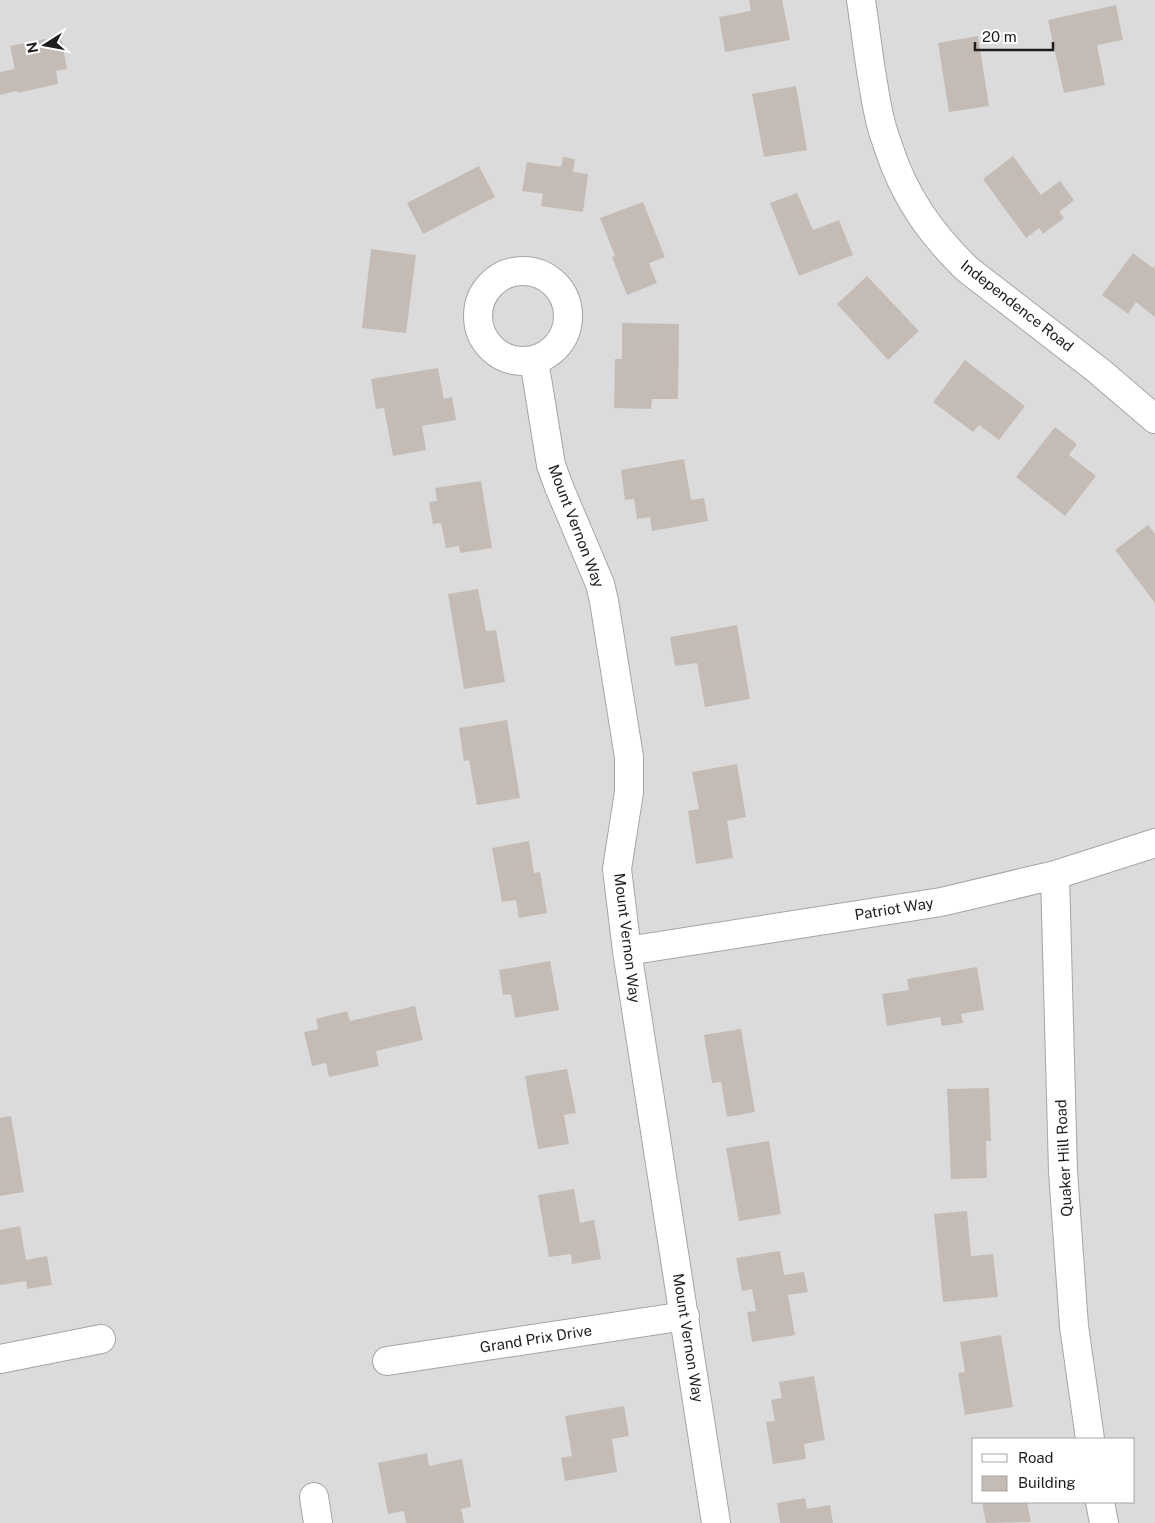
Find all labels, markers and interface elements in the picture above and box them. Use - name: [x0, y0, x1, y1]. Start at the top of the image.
- north arrow: [20, 20, 70, 70]
- scale bar: [975, 20, 1052, 52]
- text: 20 m: [982, 28, 1017, 45]
- text: N: [23, 41, 41, 54]
- street label: Independence Road: [958, 256, 1077, 355]
- street label: Mount Vernon Way: [545, 462, 608, 590]
- street label: Mount Vernon Way: [611, 872, 644, 1004]
- street label: Patriot Way: [853, 894, 935, 923]
- street label: Quaker Hill Road: [1052, 1099, 1075, 1217]
- street label: Mount Vernon Way: [670, 1272, 707, 1404]
- street label: Grand Prix Drive: [479, 1321, 593, 1356]
- legend: [972, 1438, 1135, 1503]
- text: Road: [1018, 1449, 1054, 1466]
- text: Building: [1018, 1474, 1076, 1491]

